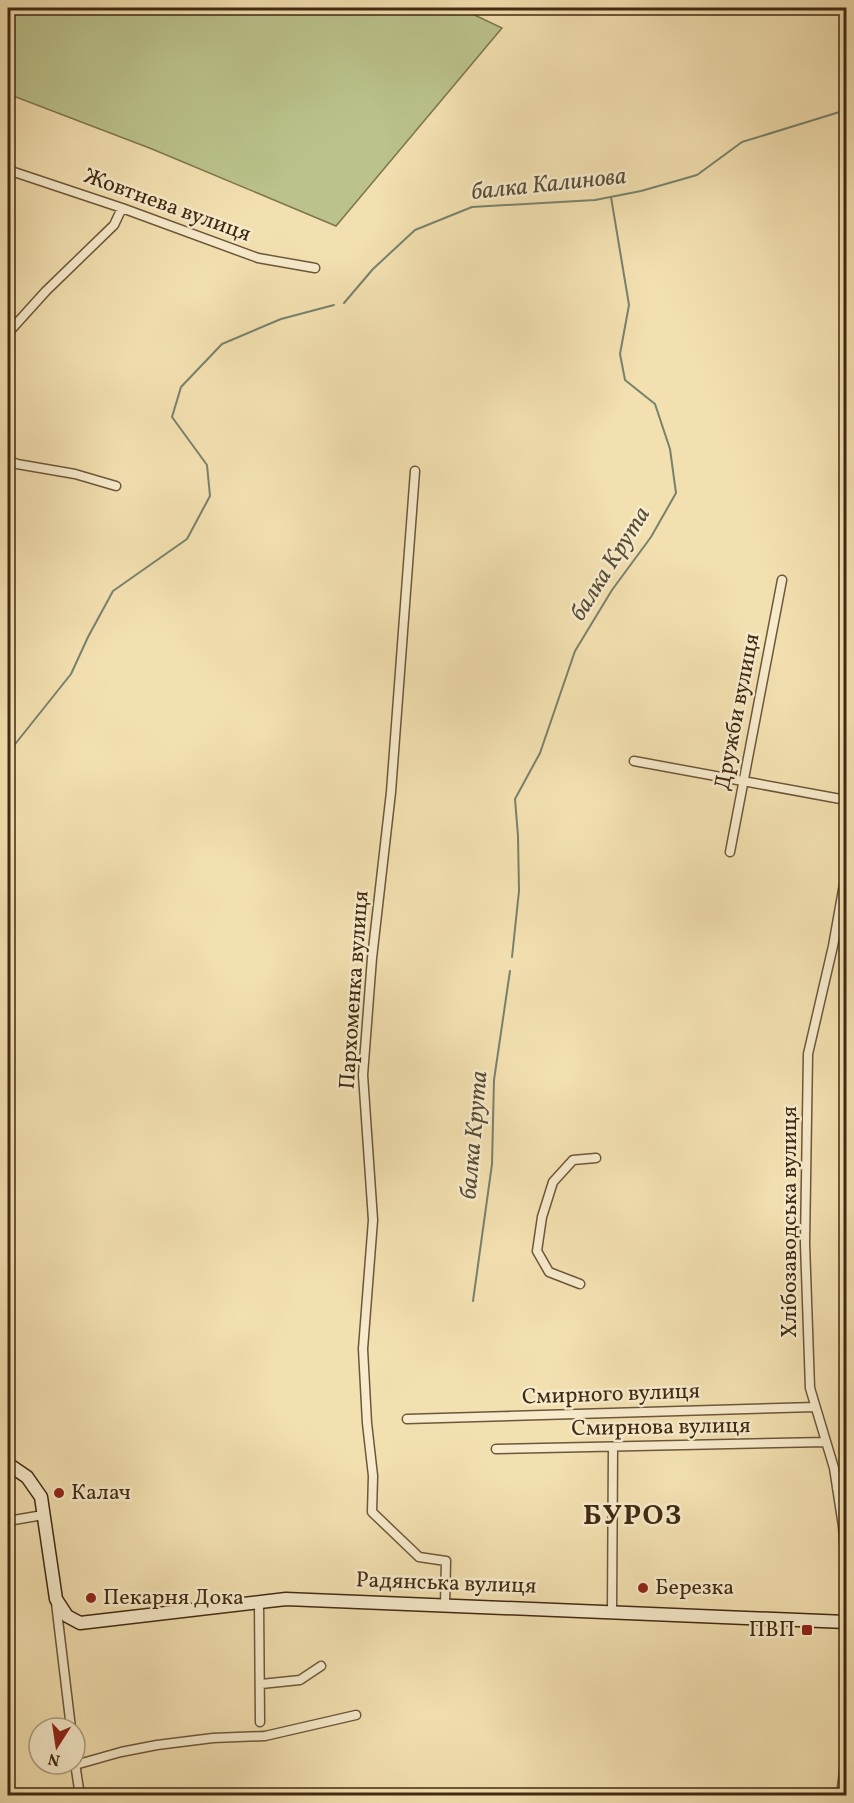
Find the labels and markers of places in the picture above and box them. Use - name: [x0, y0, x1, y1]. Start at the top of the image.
- place label: Калач: [71, 1478, 131, 1509]
- marker: Калач: [52, 1486, 66, 1500]
- place label: Березка: [655, 1573, 734, 1604]
- marker: Березка: [636, 1581, 650, 1595]
- place label: Пекарня Дока: [103, 1583, 244, 1614]
- marker: Пекарня Дока: [84, 1591, 98, 1605]
- place label: ПВП: [749, 1615, 795, 1646]
- marker: ПВП: [800, 1623, 814, 1637]

